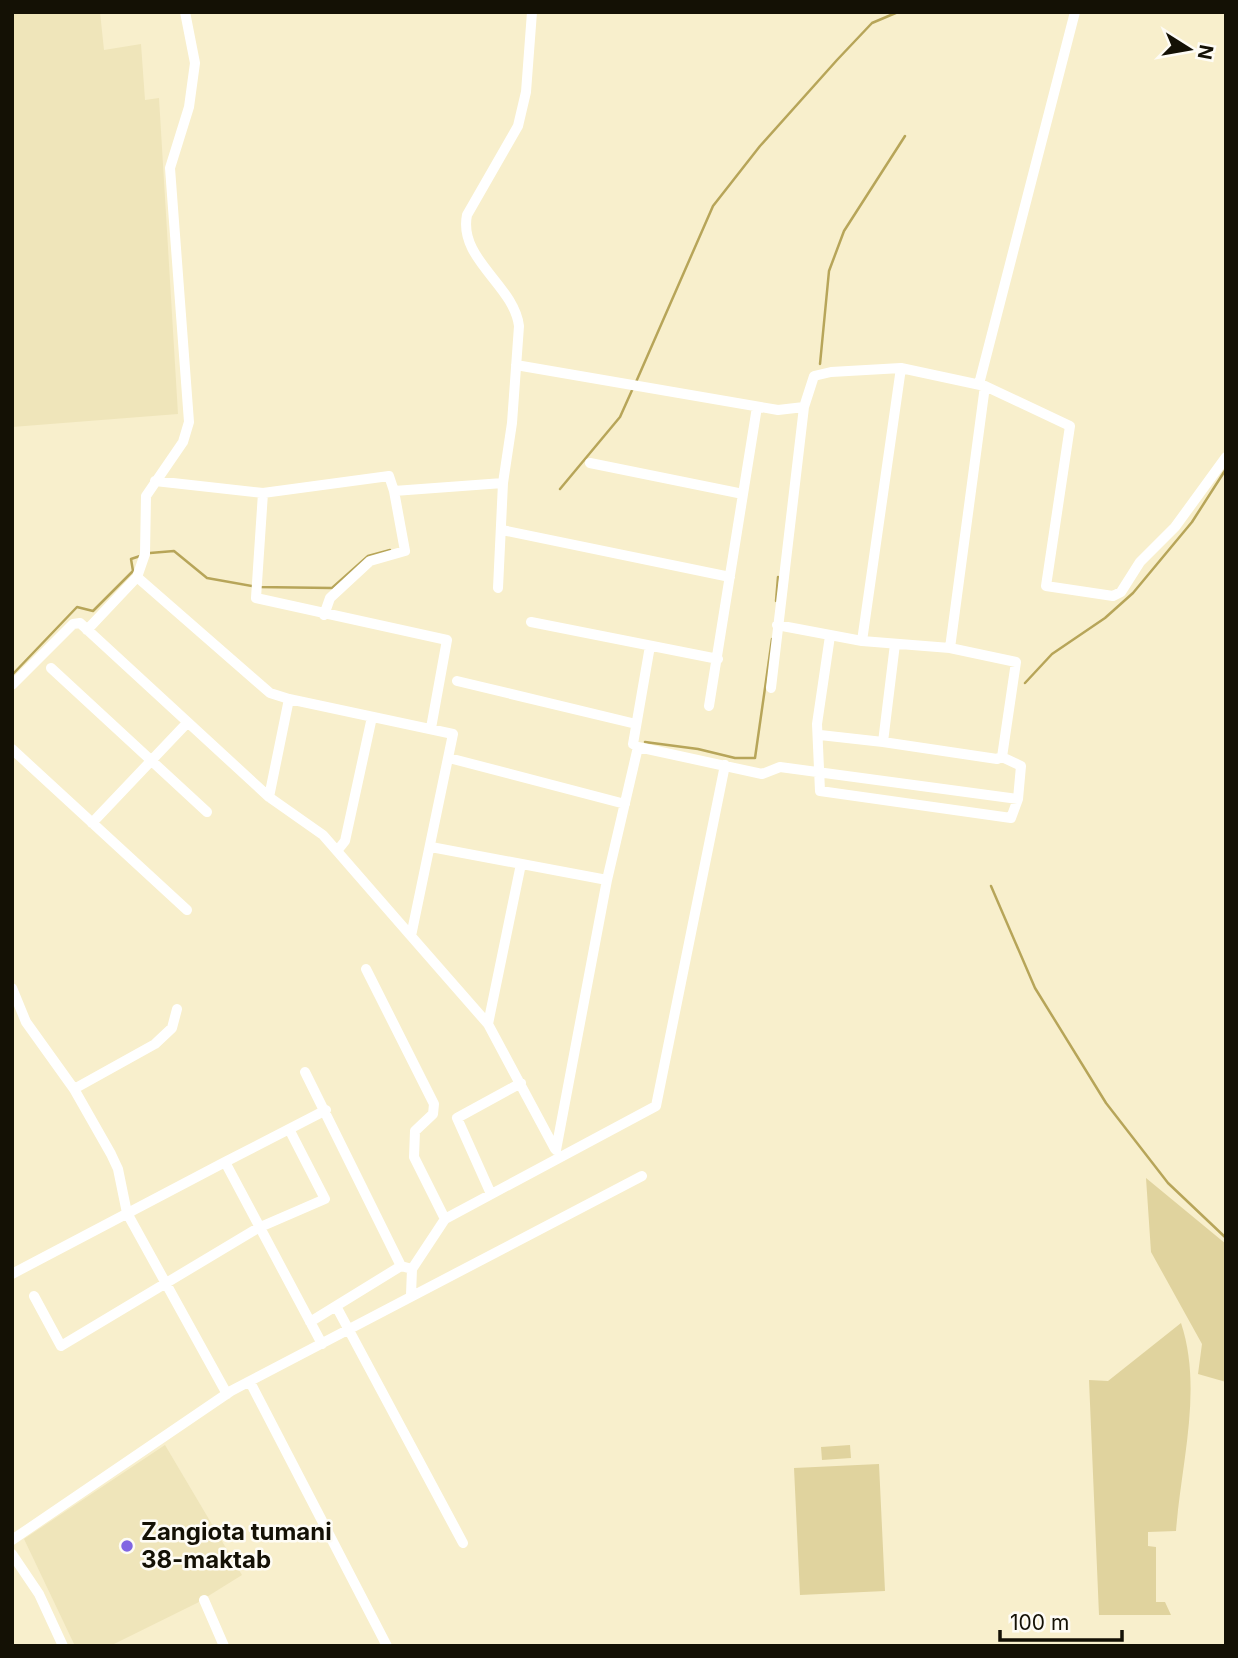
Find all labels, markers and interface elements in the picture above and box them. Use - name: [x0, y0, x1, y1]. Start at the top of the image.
- north arrow: [1154, 14, 1224, 84]
- text: N: [1193, 43, 1218, 61]
- place label: Zangiota tumani 38-maktab: [141, 1517, 332, 1574]
- marker: Zangiota tumani 38-maktab: [119, 1538, 135, 1554]
- scale bar: [1000, 1598, 1122, 1642]
- text: 100 m: [1010, 1610, 1069, 1635]

